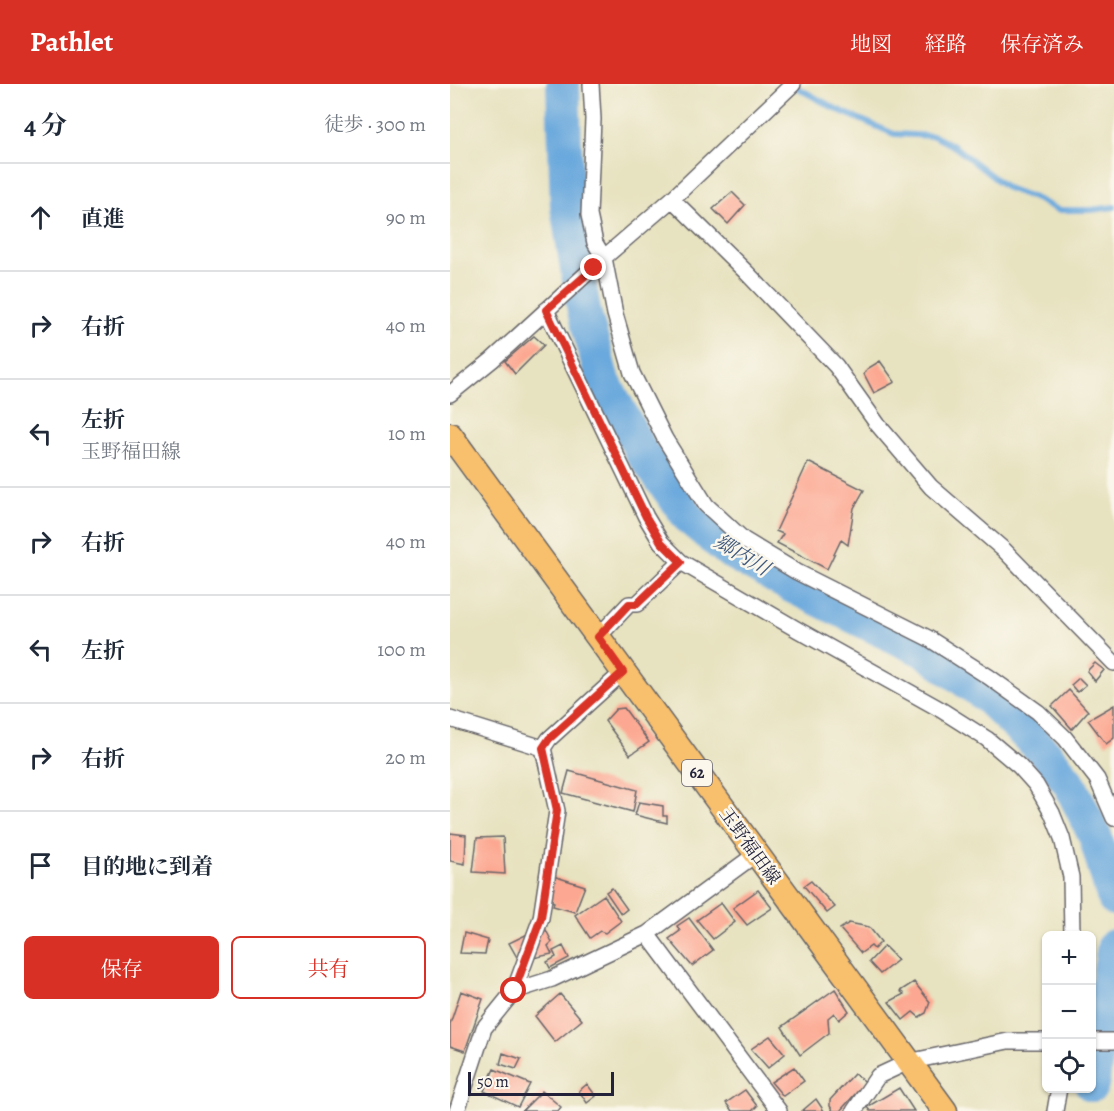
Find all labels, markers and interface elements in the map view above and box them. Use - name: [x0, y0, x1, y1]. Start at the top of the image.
- text: Pathlet: [30, 23, 113, 61]
- text: 地図: [850, 30, 892, 58]
- text: 経路: [925, 30, 967, 58]
- text: 保存済み: [1000, 30, 1084, 58]
- text: 4 分: [24, 108, 67, 143]
- text: 徒歩 · 300 m: [324, 111, 426, 138]
- icon: ahead: [24, 201, 57, 234]
- text: 直進: [81, 204, 125, 234]
- text: 90 m: [386, 204, 426, 231]
- route end: [580, 254, 606, 280]
- icon: right: [24, 309, 57, 342]
- text: 右折: [81, 312, 125, 342]
- text: 40 m: [386, 312, 426, 339]
- text: 左折: [81, 405, 125, 435]
- icon: left: [24, 417, 57, 450]
- text: 10 m: [388, 420, 426, 447]
- text: 玉野福田線: [81, 438, 181, 465]
- icon: right: [24, 525, 57, 558]
- text: 右折: [81, 528, 125, 558]
- text: 40 m: [386, 528, 426, 555]
- water label: 郷内川: [709, 528, 776, 583]
- icon: left: [24, 633, 57, 666]
- text: 左折: [81, 636, 125, 666]
- text: 100 m: [377, 636, 426, 663]
- icon: right: [24, 741, 57, 774]
- text: 右折: [81, 744, 125, 774]
- text: 20 m: [385, 744, 426, 771]
- road number: 62: [682, 760, 712, 786]
- street label: 玉野福田線: [714, 803, 786, 889]
- icon: arrive: [24, 849, 57, 882]
- text: 目的地に到着: [81, 852, 213, 882]
- map controls: [1042, 931, 1096, 1093]
- button: +: [1042, 931, 1096, 985]
- button: 保存: [24, 936, 219, 999]
- button: 共有: [231, 936, 426, 999]
- route start: [500, 977, 526, 1003]
- button: −: [1042, 985, 1096, 1039]
- button: locate: [1042, 1039, 1096, 1093]
- scale bar: [468, 1069, 614, 1096]
- text: 50 m: [477, 1071, 509, 1093]

